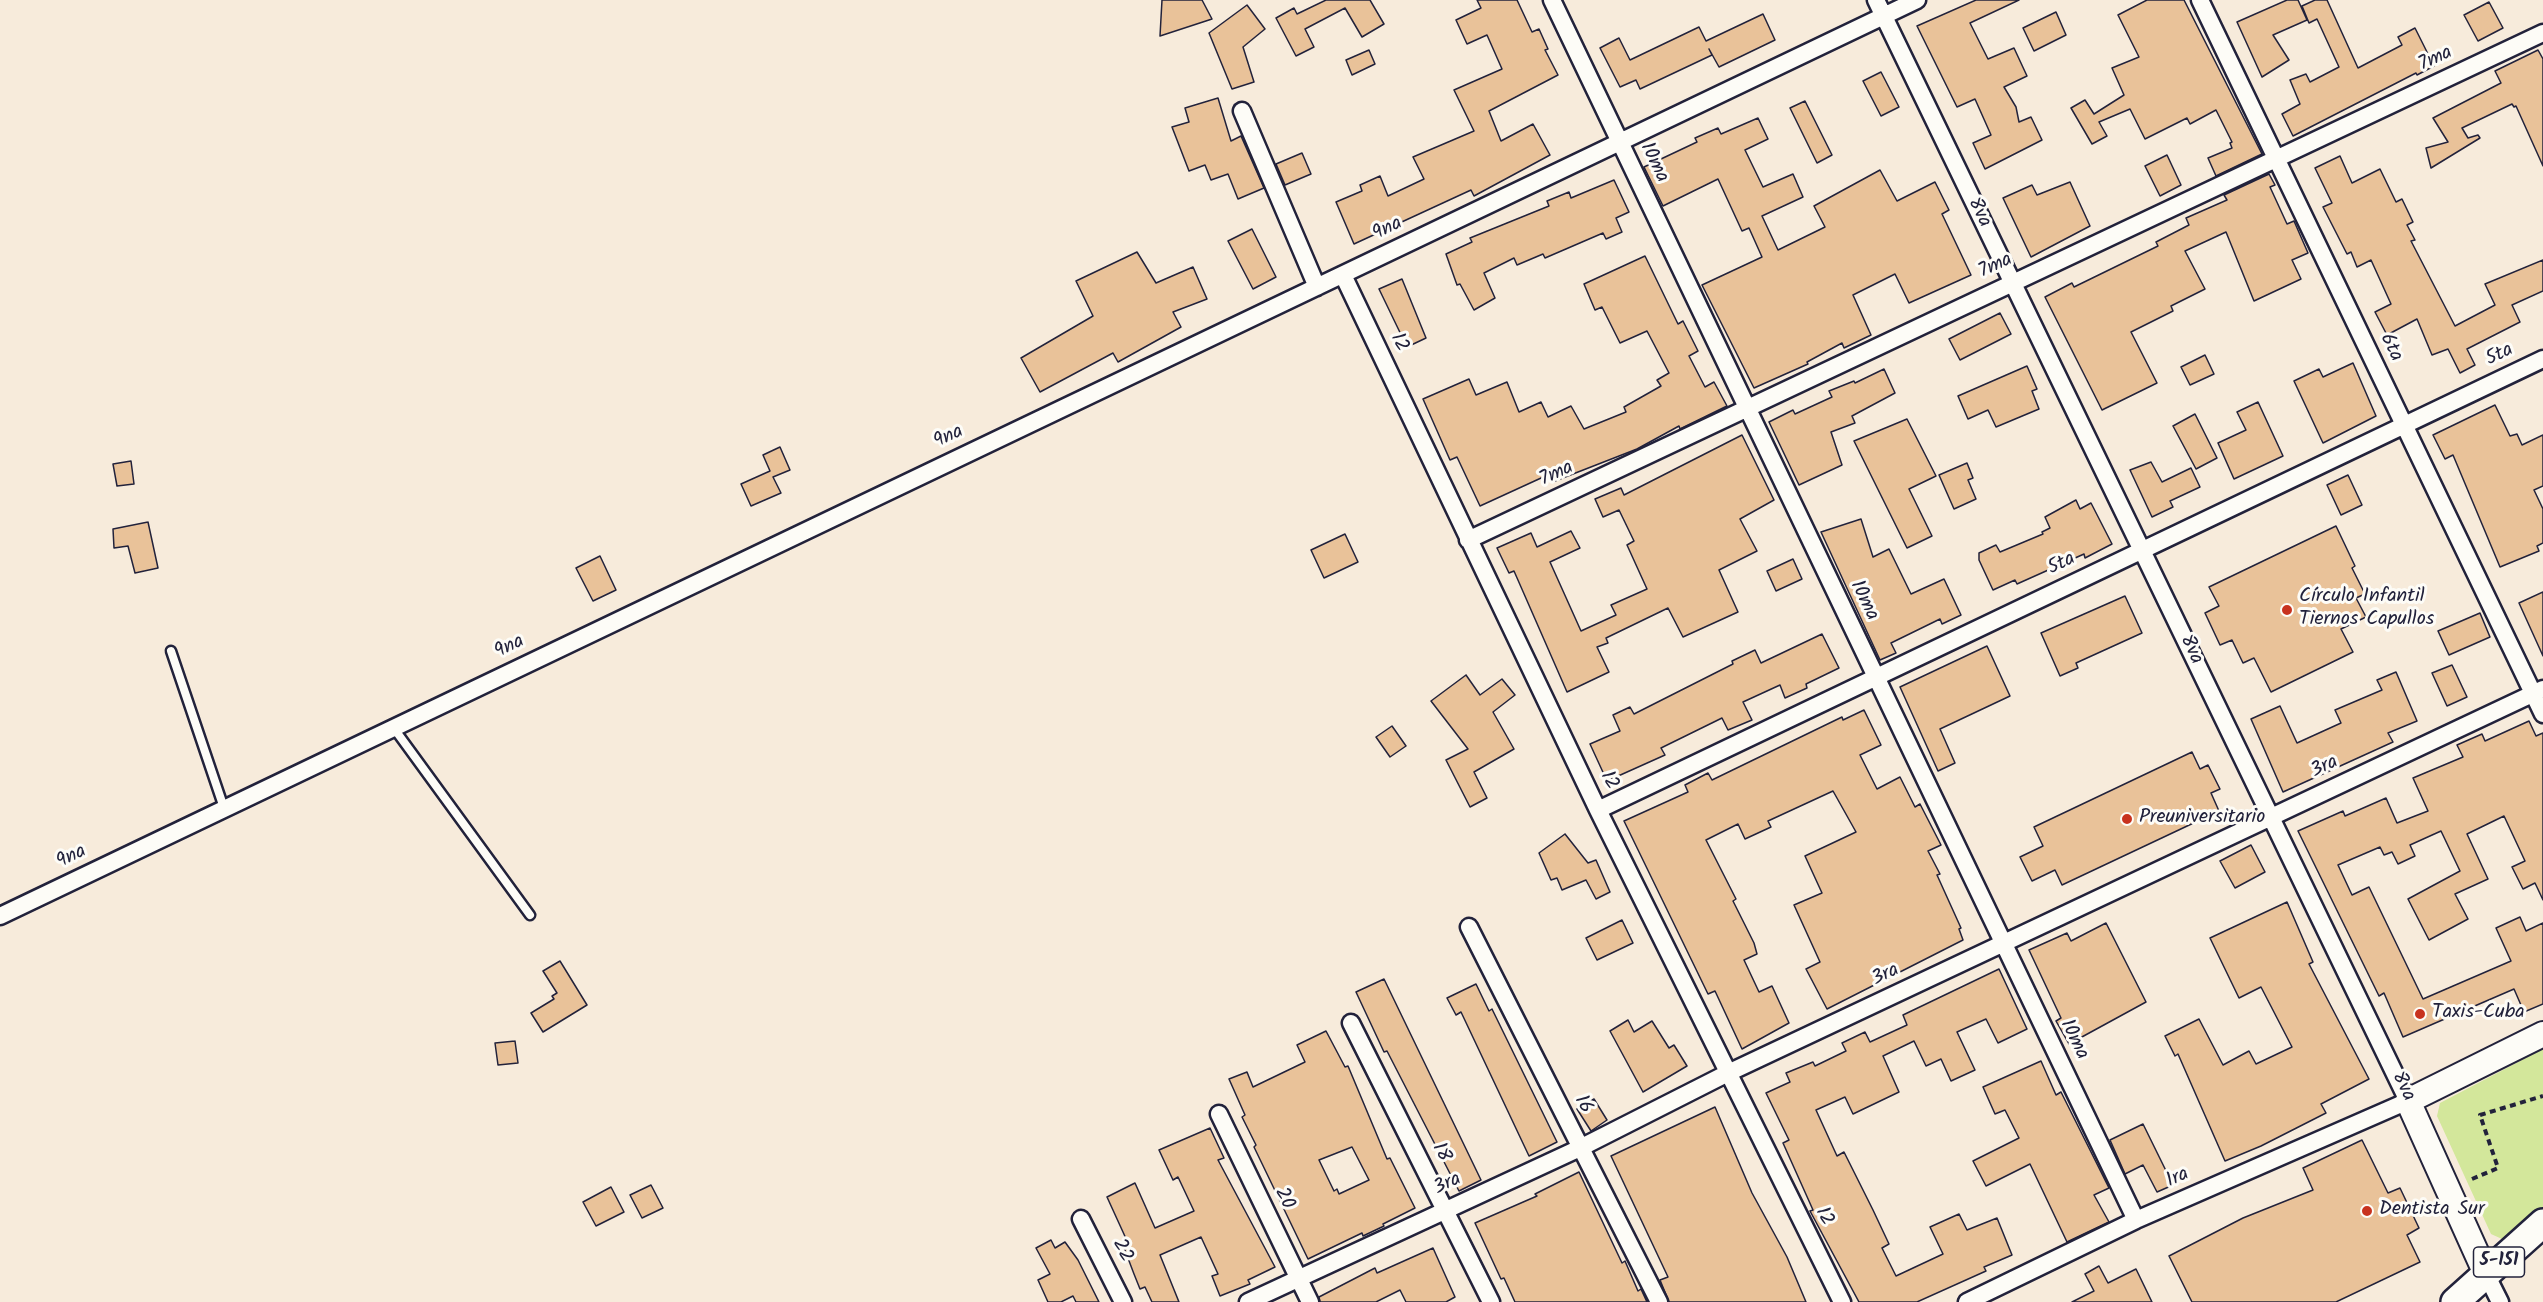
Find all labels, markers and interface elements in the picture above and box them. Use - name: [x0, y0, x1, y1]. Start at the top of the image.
- street label: 7ma: [2415, 42, 2457, 78]
- street label: 10ma: [1633, 139, 1673, 187]
- street label: 8va: [1961, 194, 1995, 232]
- street label: 9na: [1369, 213, 1407, 247]
- street label: 7ma: [1975, 249, 2017, 285]
- street label: 12: [1383, 330, 1413, 356]
- street label: 6ta: [2373, 330, 2407, 366]
- street label: 5ta: [2482, 339, 2518, 373]
- street label: 9na: [930, 421, 968, 455]
- street label: 7ma: [1536, 457, 1578, 493]
- street label: 5ta: [2044, 548, 2080, 582]
- street label: 10ma: [1843, 577, 1883, 625]
- place label: Círculo Infantil Tiernos Capullos: [2299, 586, 2434, 633]
- marker: Círculo Infantil Tiernos Capullos: [2280, 603, 2294, 617]
- street label: 9na: [491, 631, 529, 665]
- street label: 8va: [2173, 631, 2207, 669]
- street label: 3ra: [2308, 751, 2342, 785]
- street label: 12: [1593, 768, 1623, 794]
- place label: Preuniversitario: [2139, 807, 2265, 831]
- marker: Preuniversitario: [2120, 812, 2134, 826]
- street label: 9na: [53, 841, 91, 875]
- street label: 3ra: [1869, 959, 1903, 993]
- place label: Taxis-Cuba: [2432, 1002, 2525, 1026]
- marker: Taxis-Cuba: [2413, 1007, 2427, 1021]
- street label: 10ma: [2053, 1016, 2093, 1064]
- street label: 8va: [2385, 1068, 2419, 1106]
- street label: 16: [1567, 1092, 1597, 1118]
- street label: 18: [1425, 1139, 1455, 1167]
- street label: 1ra: [2163, 1164, 2193, 1194]
- street label: 3ra: [1431, 1168, 1465, 1202]
- street label: 20: [1267, 1184, 1299, 1214]
- place label: Dentista Sur: [2379, 1199, 2485, 1223]
- street label: 12: [1808, 1204, 1838, 1230]
- marker: Dentista Sur: [2360, 1204, 2374, 1218]
- street label: 22: [1105, 1235, 1137, 1267]
- road number: 5-151: [2474, 1247, 2524, 1277]

